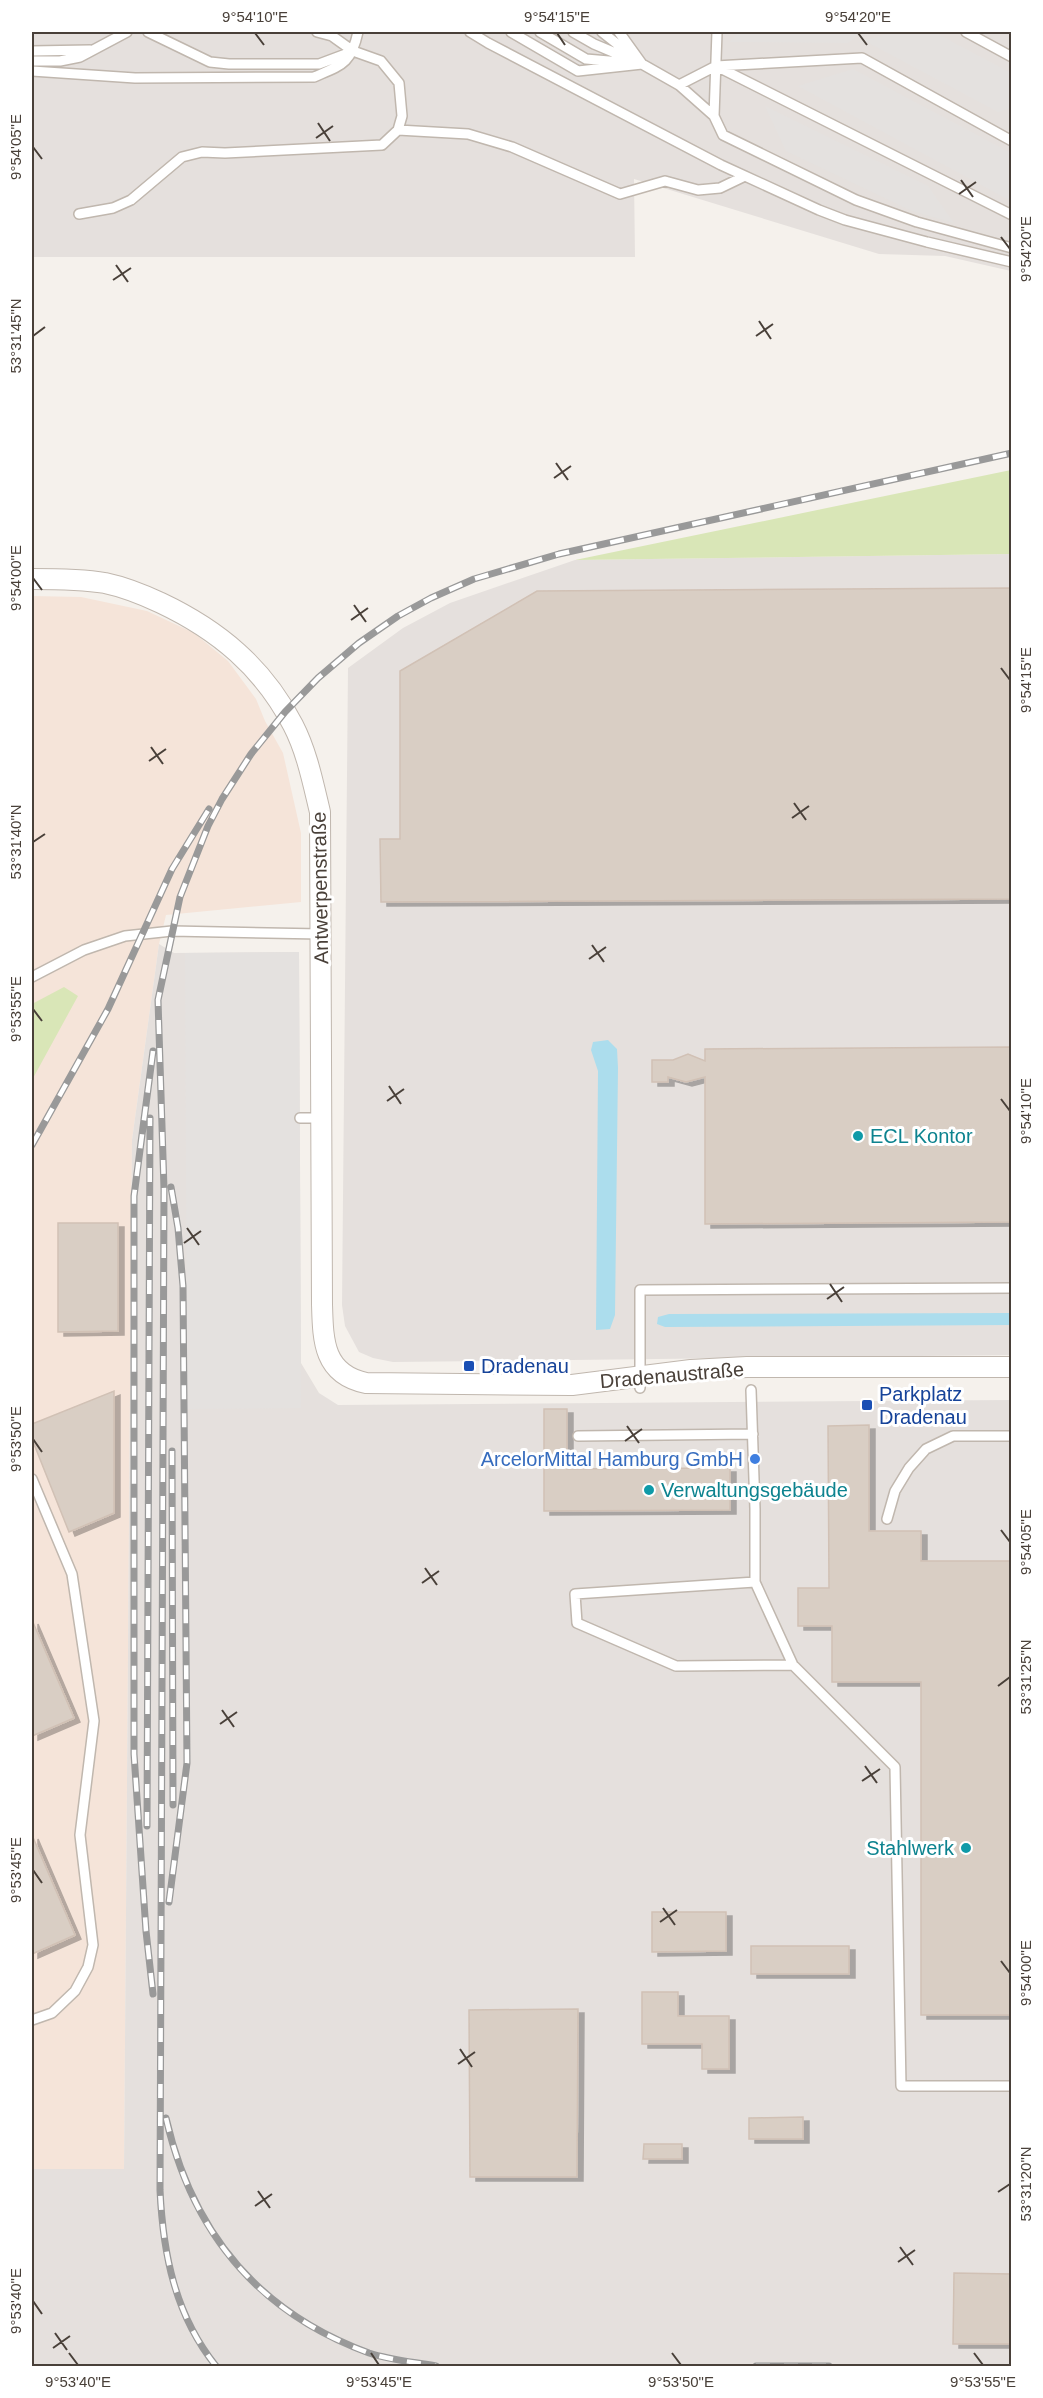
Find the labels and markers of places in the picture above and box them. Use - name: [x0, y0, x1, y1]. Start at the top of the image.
- place label: ECL Kontor: [870, 1125, 973, 1147]
- marker: ECL Kontor: [851, 1129, 865, 1143]
- place label: Dradenau: [481, 1355, 569, 1377]
- marker: Dradenau: [462, 1359, 476, 1373]
- place label: Parkplatz Dradenau: [879, 1383, 967, 1428]
- marker: Parkplatz Dradenau: [860, 1398, 874, 1412]
- place label: ArcelorMittal Hamburg GmbH: [481, 1448, 743, 1470]
- marker: ArcelorMittal Hamburg GmbH: [748, 1452, 762, 1466]
- place label: Verwaltungsgebäude: [661, 1479, 848, 1501]
- marker: Verwaltungsgebäude: [642, 1483, 656, 1497]
- place label: Stahlwerk: [866, 1837, 955, 1859]
- marker: Stahlwerk: [959, 1841, 973, 1855]

